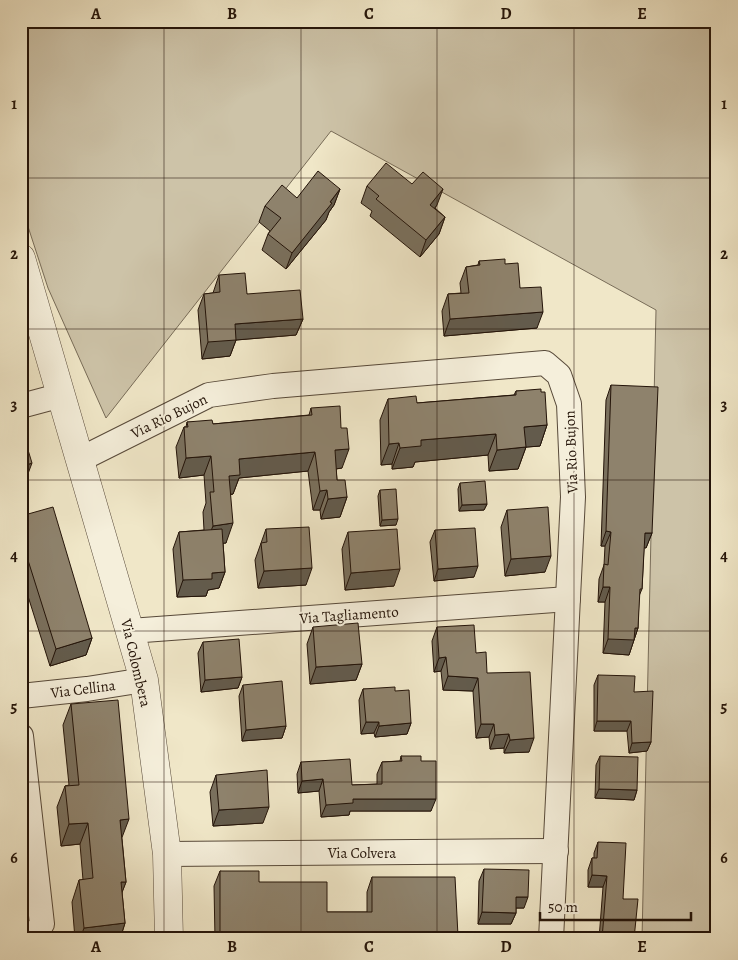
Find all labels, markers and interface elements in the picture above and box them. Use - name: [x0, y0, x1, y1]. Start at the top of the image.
- text: A: [90, 3, 102, 25]
- text: B: [227, 3, 237, 25]
- text: C: [364, 3, 374, 25]
- text: D: [500, 3, 512, 25]
- text: E: [637, 3, 647, 25]
- text: 1: [11, 93, 17, 115]
- text: 1: [721, 93, 727, 115]
- text: 2: [10, 243, 18, 265]
- text: 2: [720, 243, 728, 265]
- street label: Via Rio Bujon: [126, 389, 211, 444]
- text: 3: [11, 394, 18, 416]
- text: 3: [721, 394, 728, 416]
- street label: Via Rio Bujon: [560, 410, 582, 495]
- text: 4: [10, 545, 18, 567]
- text: 4: [720, 545, 728, 567]
- street label: Via Tagliamento: [298, 602, 399, 629]
- street label: Via Colombera: [116, 616, 156, 709]
- street label: Via Cellina: [48, 675, 117, 703]
- text: 5: [11, 696, 18, 718]
- text: 5: [721, 696, 728, 718]
- street label: Via Colvera: [327, 843, 396, 863]
- text: 6: [10, 847, 18, 869]
- text: 6: [720, 847, 728, 869]
- scale bar: [540, 890, 692, 922]
- text: 50 m: [548, 897, 578, 917]
- text: A: [90, 936, 102, 958]
- text: B: [227, 936, 237, 958]
- text: C: [364, 936, 374, 958]
- text: D: [500, 936, 512, 958]
- text: E: [637, 936, 647, 958]

